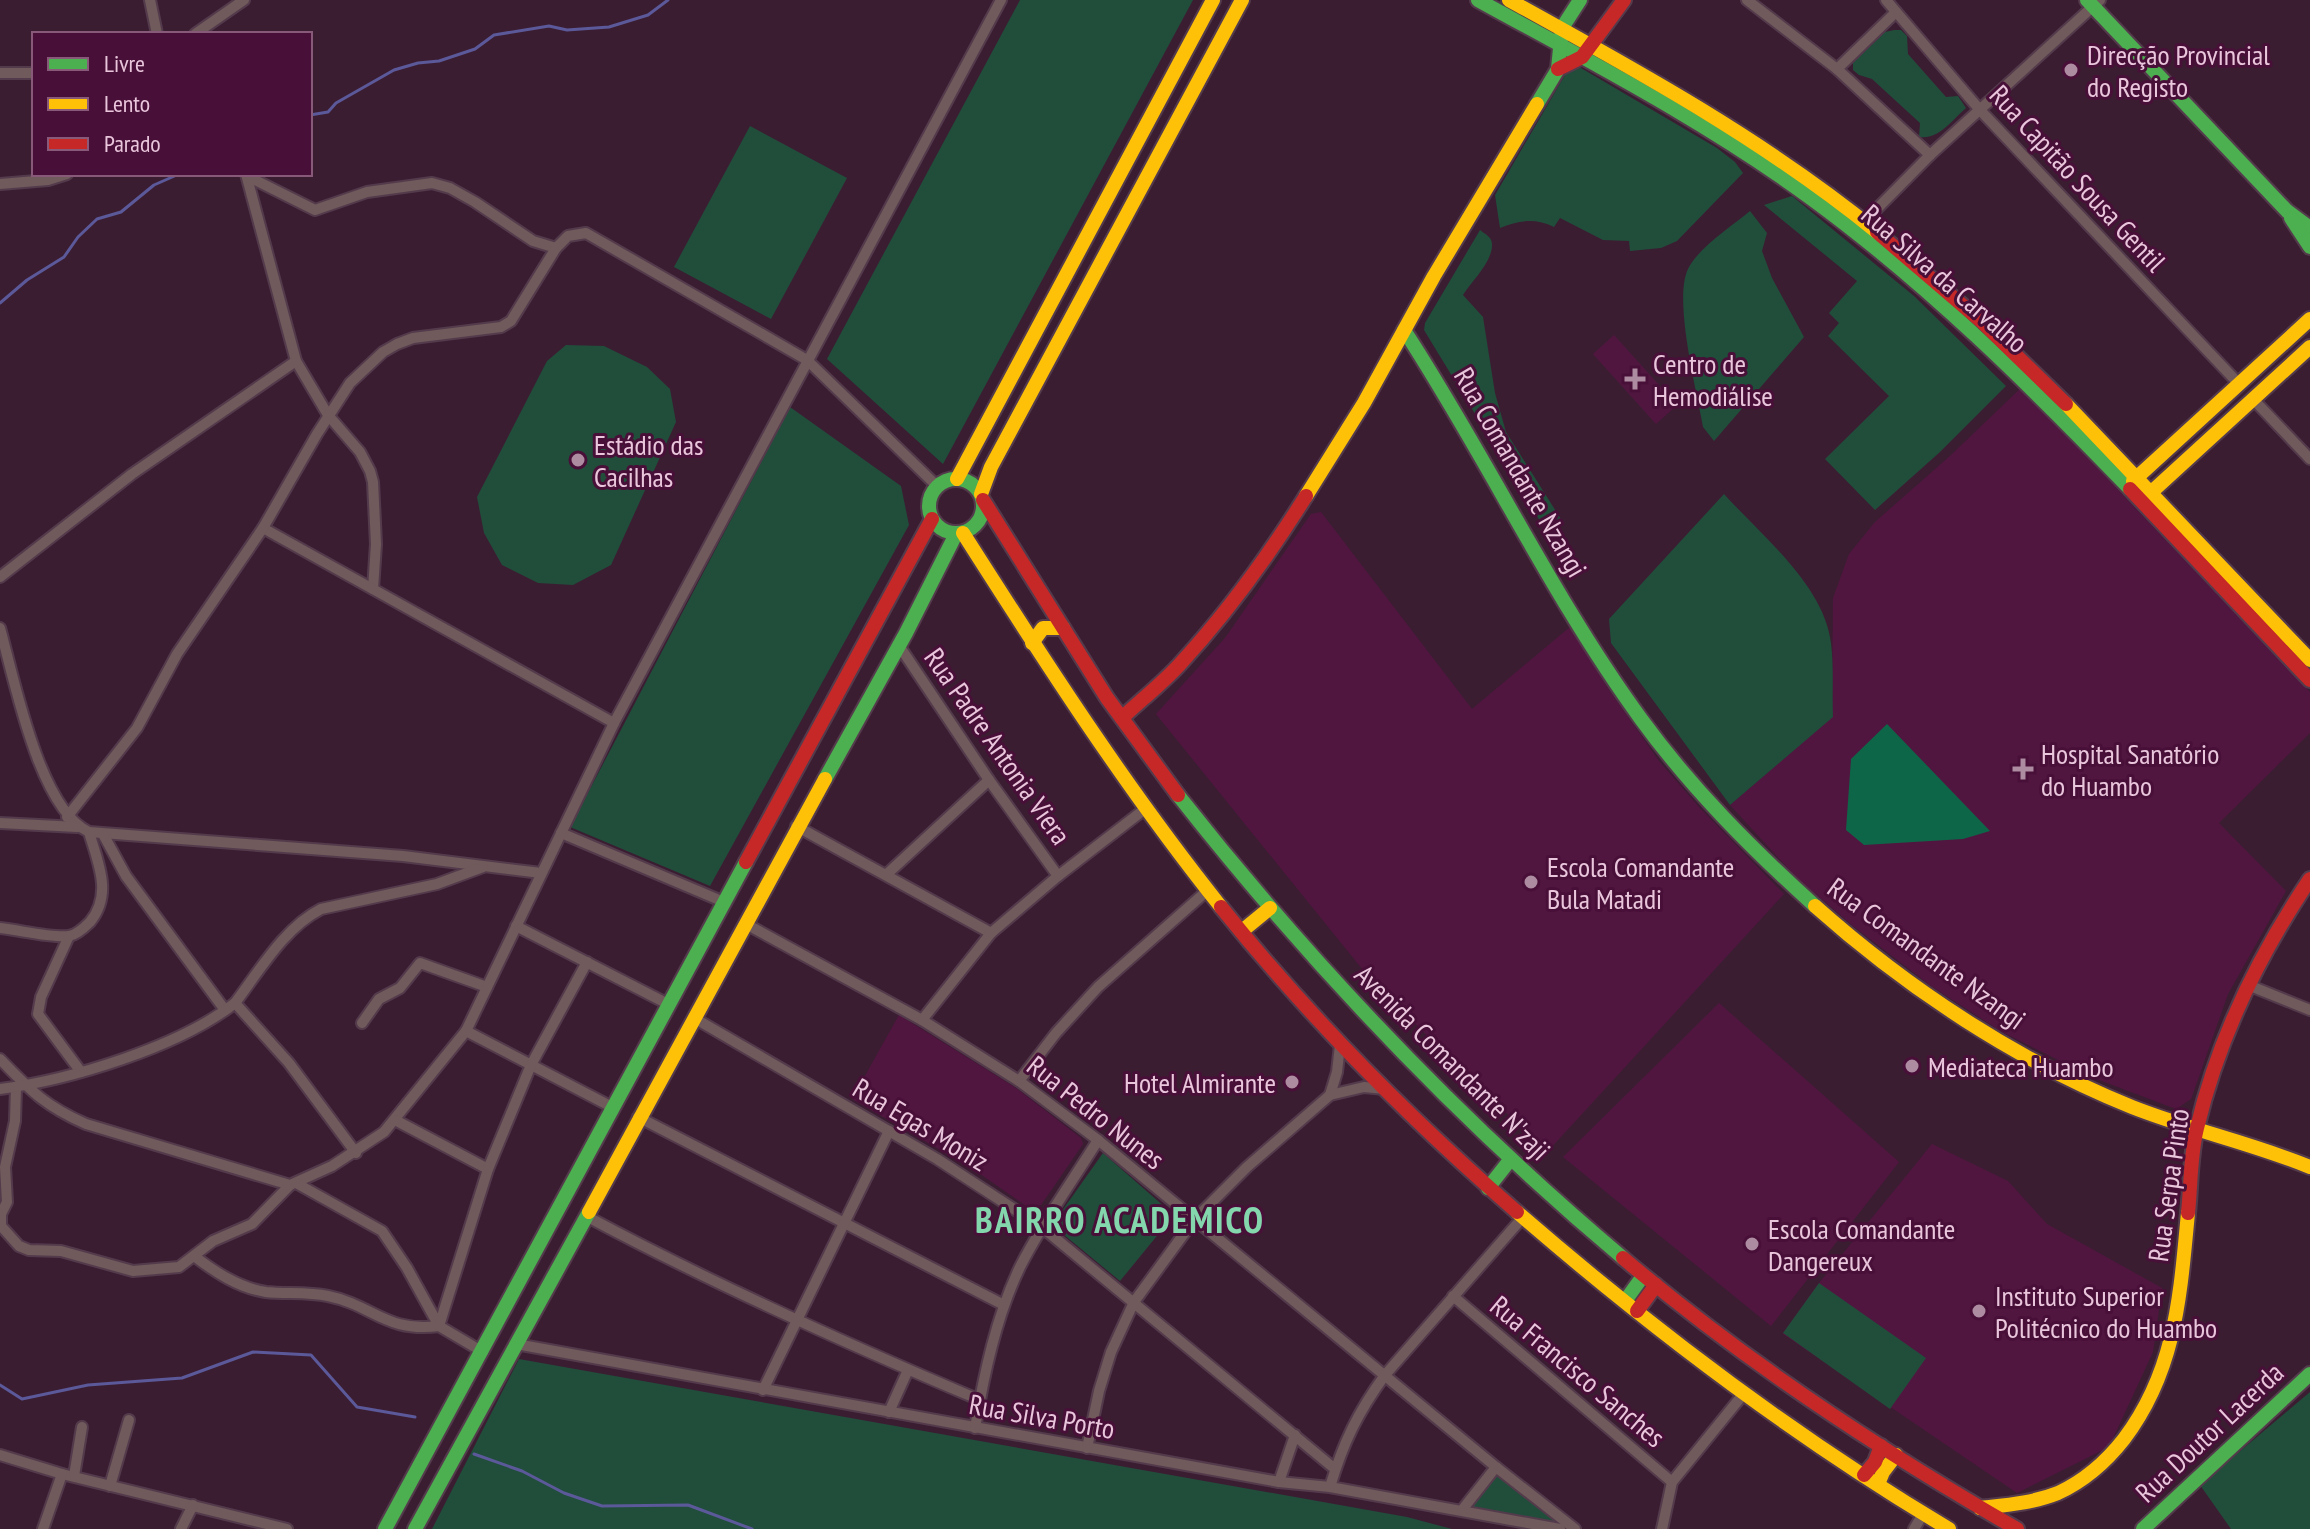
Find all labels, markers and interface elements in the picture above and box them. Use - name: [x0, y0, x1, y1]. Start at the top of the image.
- legend: [32, 32, 312, 176]
- place label: Direcção Provincial do Registo: [2087, 36, 2270, 105]
- text: Livre: [104, 48, 145, 79]
- marker: Direcção Provincial do Registo: [2062, 61, 2080, 79]
- street label: Rua Capitão Sousa Gentil: [1982, 77, 2174, 280]
- text: Lento: [104, 88, 150, 119]
- text: Parado: [104, 128, 161, 159]
- street label: Rua Silva da Carvalho: [1854, 196, 2036, 360]
- place label: Centro de Hemodiálise: [1653, 345, 1773, 414]
- street label: Rua Comandante Nzangi: [1446, 361, 1596, 583]
- marker: Centro de Hemodiálise: [1624, 368, 1646, 390]
- place label: Estádio das Cacilhas: [594, 426, 703, 495]
- marker: Estádio das Cacilhas: [569, 451, 587, 469]
- street label: Rua Padre Antonia Viera: [916, 640, 1080, 852]
- place label: Hospital Sanatório do Huambo: [2041, 735, 2219, 804]
- marker: Hospital Sanatório do Huambo: [2012, 758, 2034, 780]
- place label: Escola Comandante Bula Matadi: [1547, 848, 1734, 917]
- street label: Rua Comandante Nzangi: [1821, 869, 2033, 1037]
- marker: Escola Comandante Bula Matadi: [1522, 873, 1540, 891]
- street label: Avenida Comandante N'zaji: [1347, 956, 1559, 1168]
- street label: Rua Pedro Nunes: [1020, 1047, 1172, 1177]
- place label: Mediateca Huambo: [1928, 1048, 2114, 1085]
- marker: Mediateca Huambo: [1903, 1057, 1921, 1075]
- place label: Hotel Almirante: [1124, 1064, 1276, 1101]
- street label: Rua Egas Moniz: [846, 1069, 996, 1179]
- marker: Hotel Almirante: [1283, 1073, 1301, 1091]
- street label: Rua Serpa Pinto: [2139, 1106, 2197, 1264]
- district label: BAIRRO ACADEMICO: [975, 1196, 1265, 1243]
- place label: Escola Comandante Dangereux: [1768, 1210, 1955, 1279]
- marker: Escola Comandante Dangereux: [1743, 1235, 1761, 1253]
- place label: Instituto Superior Politécnico do Huambo: [1995, 1277, 2217, 1346]
- street label: Rua Francisco Sanches: [1483, 1287, 1673, 1455]
- marker: Instituto Superior Politécnico do Huambo: [1970, 1302, 1988, 1320]
- street label: Rua Doutor Lacerda: [2127, 1354, 2291, 1510]
- street label: Rua Silva Porto: [966, 1385, 1118, 1447]

